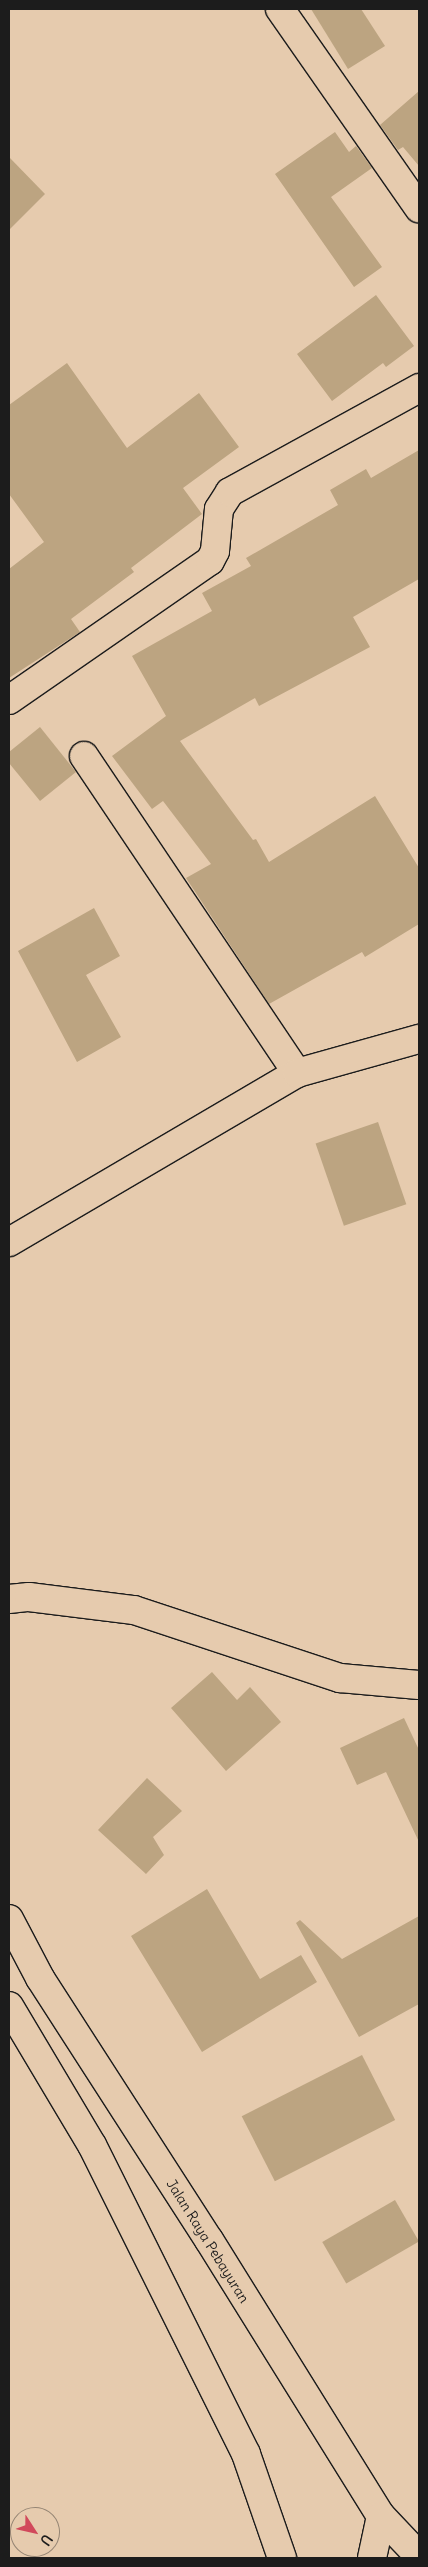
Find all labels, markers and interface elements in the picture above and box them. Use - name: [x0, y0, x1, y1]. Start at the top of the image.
- street label: Jalan Raya Pebayuran: [163, 2176, 253, 2306]
- north arrow: [10, 2507, 60, 2557]
- text: U: [36, 2531, 57, 2549]

